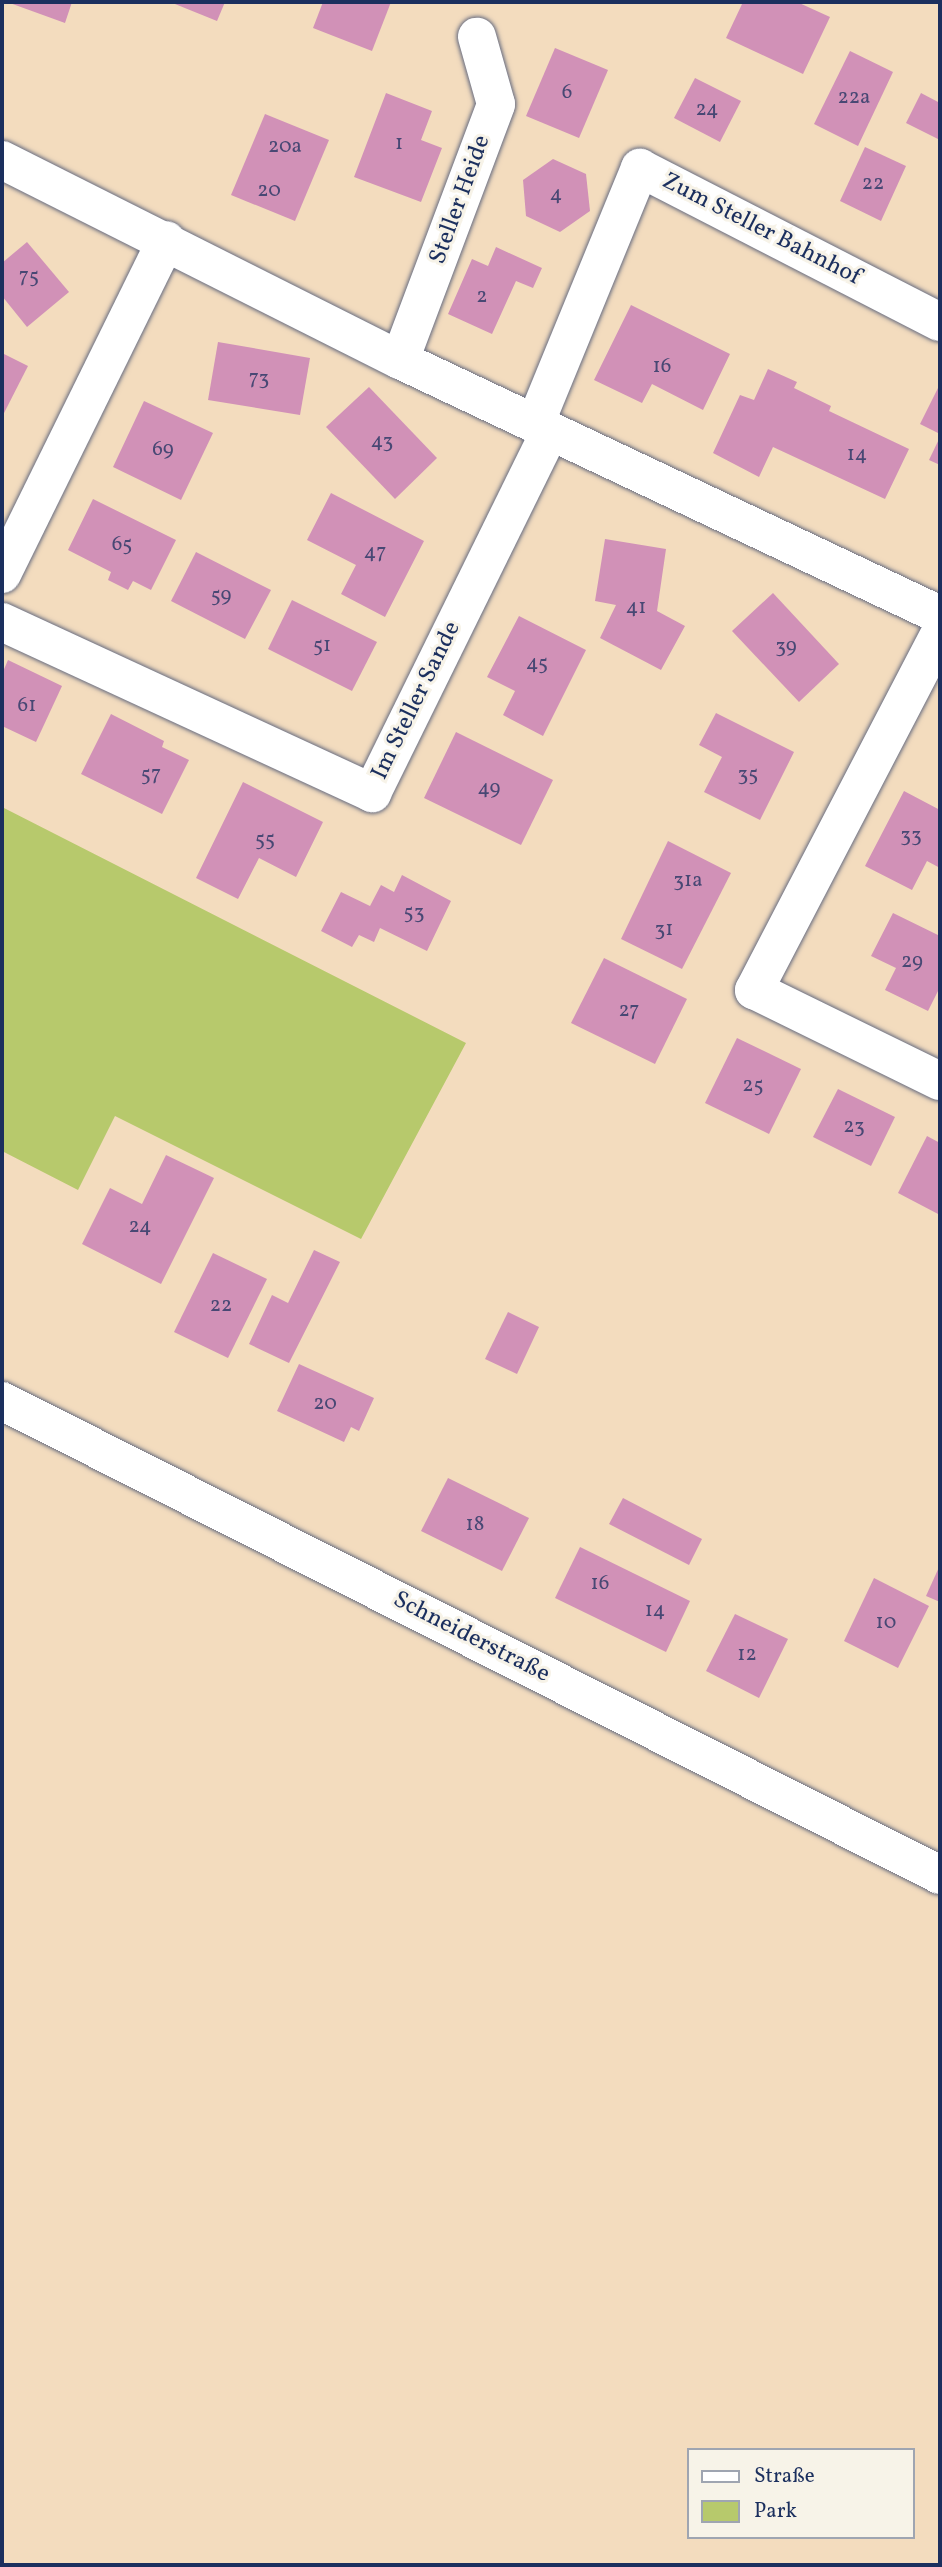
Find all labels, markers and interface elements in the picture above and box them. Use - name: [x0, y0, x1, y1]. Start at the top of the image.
- house number: 6: [562, 80, 572, 106]
- house number: 22a: [837, 85, 871, 111]
- house number: 24: [695, 97, 719, 123]
- house number: 1: [395, 131, 403, 157]
- street label: Steller Heide: [424, 132, 498, 268]
- house number: 20a: [268, 134, 302, 160]
- street label: Zum Steller Bahnhof: [657, 167, 865, 293]
- house number: 22: [862, 171, 884, 197]
- house number: 20: [257, 178, 281, 204]
- house number: 4: [550, 182, 562, 208]
- house number: 75: [19, 264, 39, 290]
- house number: 2: [476, 284, 488, 310]
- house number: 16: [653, 354, 671, 380]
- house number: 73: [249, 366, 269, 392]
- house number: 43: [371, 429, 393, 455]
- house number: 69: [152, 437, 174, 463]
- house number: 14: [847, 442, 867, 468]
- house number: 65: [112, 532, 132, 558]
- house number: 47: [364, 540, 386, 566]
- house number: 59: [211, 583, 231, 609]
- house number: 41: [626, 595, 646, 621]
- street label: Im Steller Sande: [366, 617, 468, 785]
- house number: 51: [313, 633, 331, 659]
- house number: 39: [775, 634, 797, 660]
- house number: 45: [526, 651, 548, 677]
- house number: 61: [18, 693, 36, 719]
- house number: 57: [141, 762, 161, 788]
- house number: 35: [738, 762, 758, 788]
- house number: 49: [478, 776, 500, 802]
- house number: 33: [900, 823, 922, 849]
- house number: 55: [255, 827, 275, 853]
- house number: 31a: [673, 868, 703, 894]
- house number: 53: [404, 900, 424, 926]
- house number: 31: [655, 917, 673, 943]
- house number: 29: [901, 949, 923, 975]
- house number: 27: [619, 998, 639, 1024]
- house number: 25: [742, 1073, 764, 1099]
- house number: 23: [843, 1114, 865, 1140]
- house number: 24: [128, 1214, 152, 1240]
- house number: 22: [210, 1293, 232, 1319]
- house number: 20: [313, 1391, 337, 1417]
- house number: 18: [466, 1512, 484, 1538]
- house number: 16: [591, 1571, 609, 1597]
- street label: Schneiderstraße: [388, 1586, 554, 1690]
- house number: 14: [645, 1598, 665, 1624]
- house number: 10: [876, 1610, 896, 1636]
- house number: 12: [737, 1642, 757, 1668]
- legend: [687, 2448, 914, 2539]
- text: Straße: [754, 2462, 815, 2491]
- text: Park: [754, 2497, 797, 2526]

